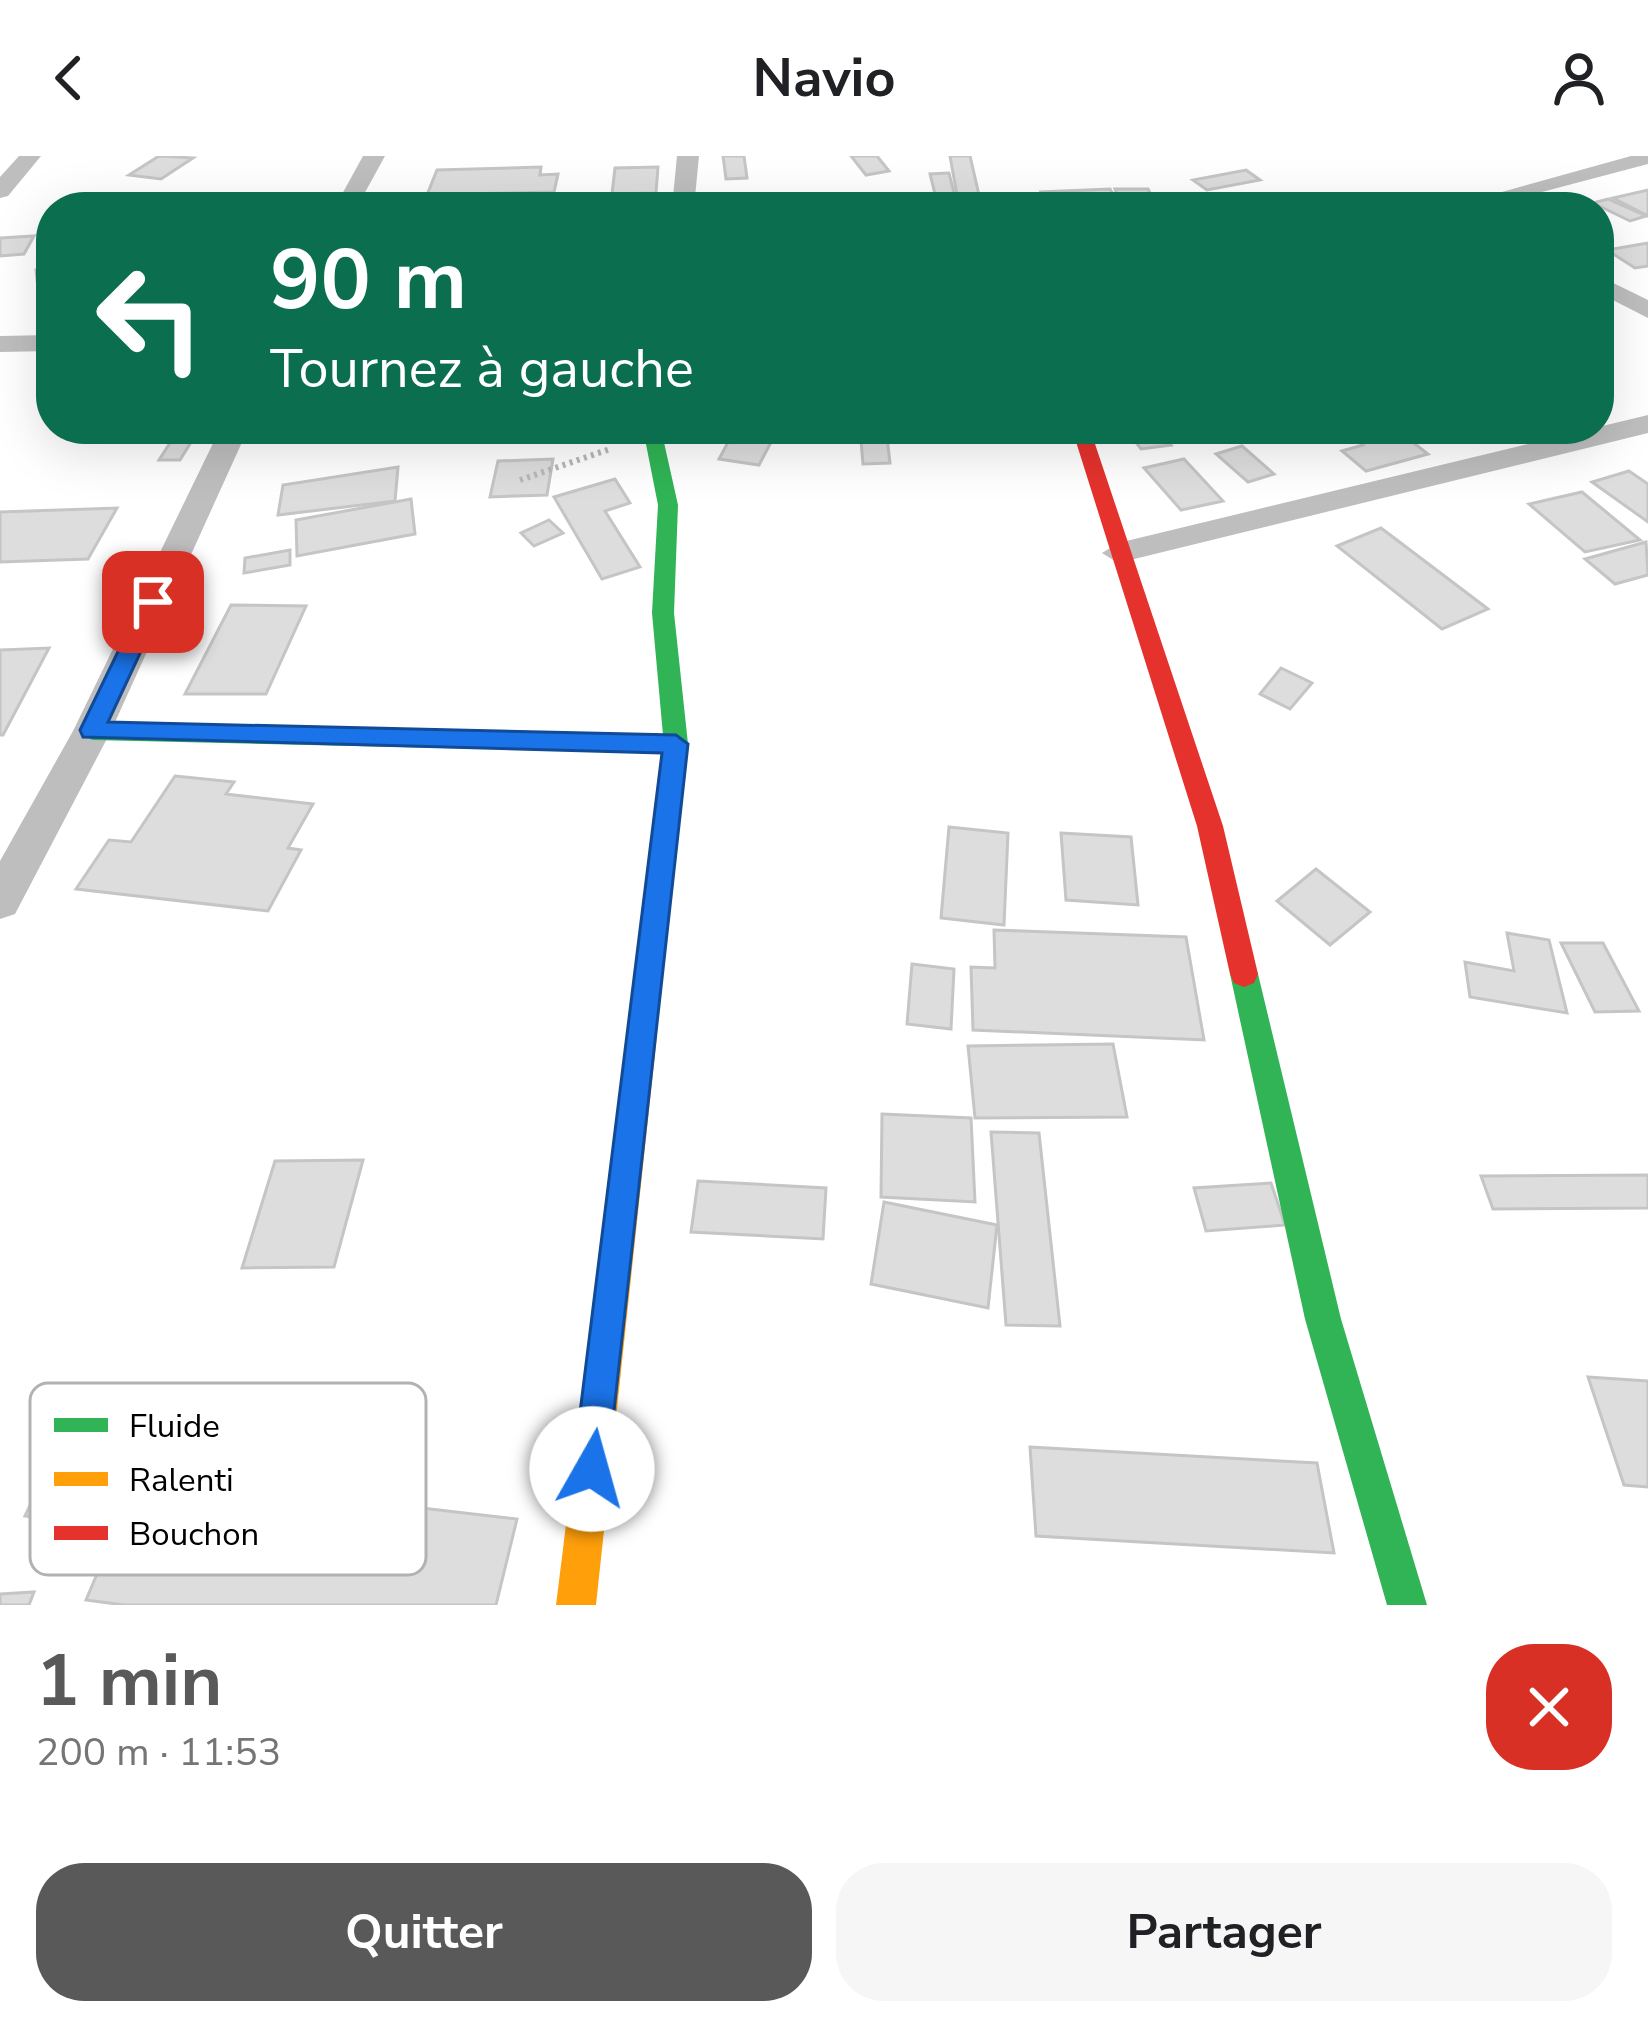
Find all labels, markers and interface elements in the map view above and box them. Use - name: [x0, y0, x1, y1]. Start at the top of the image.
- text: Navio: [753, 41, 896, 115]
- icon: back: [36, 45, 102, 111]
- icon: person: [1546, 45, 1612, 111]
- text: 90 m: [270, 223, 467, 338]
- icon: left: [72, 240, 228, 396]
- text: Tournez à gauche: [270, 332, 694, 406]
- pin: [102, 551, 204, 653]
- icon: arrive: [120, 569, 186, 635]
- legend: [30, 1383, 426, 1575]
- text: Fluide: [129, 1404, 220, 1449]
- position arrow: [529, 1406, 655, 1532]
- text: Ralenti: [129, 1458, 234, 1503]
- text: Bouchon: [129, 1512, 259, 1557]
- text: 1 min: [36, 1632, 222, 1730]
- button: close: [1486, 1644, 1612, 1770]
- text: 200 m · 11:53: [36, 1726, 281, 1779]
- button: Quitter: [36, 1863, 812, 2001]
- button: Partager: [836, 1863, 1612, 2001]

